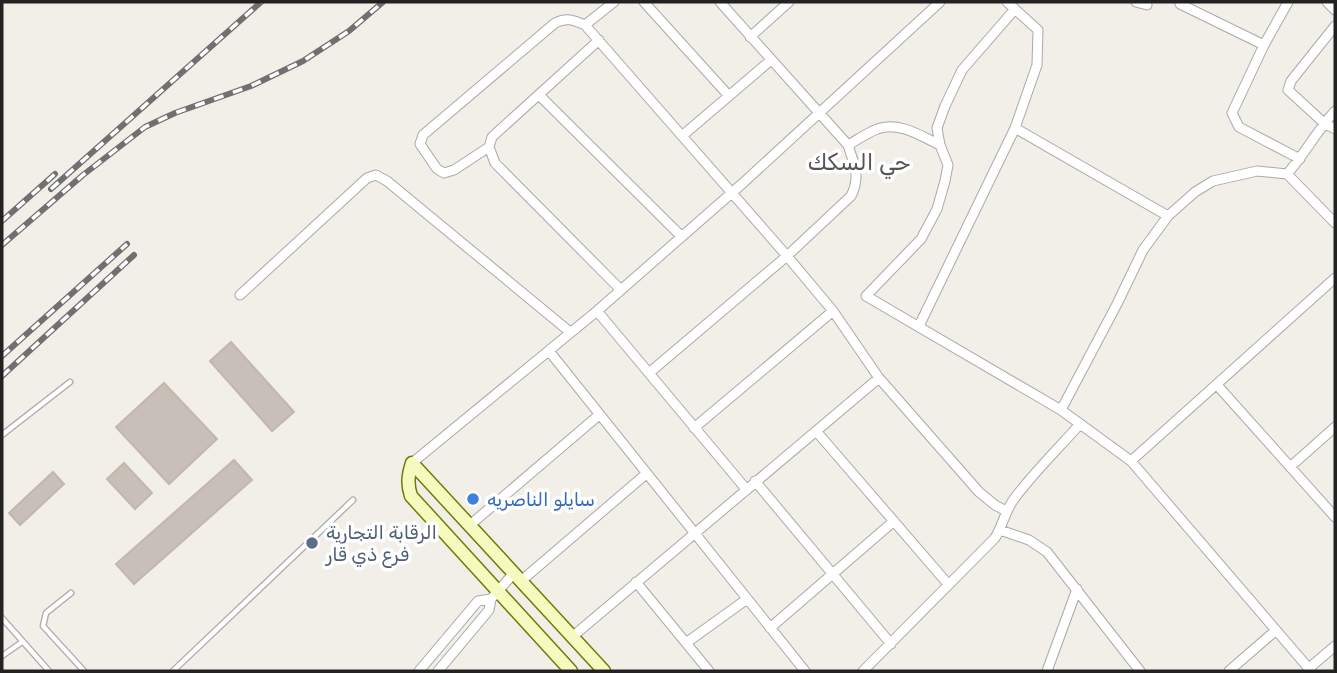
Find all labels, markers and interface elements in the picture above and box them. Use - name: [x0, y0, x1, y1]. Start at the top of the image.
- district label: حي السكك: [807, 148, 911, 179]
- place label: سايلو الناصريه: [487, 488, 595, 511]
- marker: سايلو الناصريه: [465, 491, 481, 507]
- place label: الرقابة التجارية فرع ذي قار: [325, 521, 437, 568]
- marker: الرقابة التجارية فرع ذي قار: [304, 535, 320, 551]

